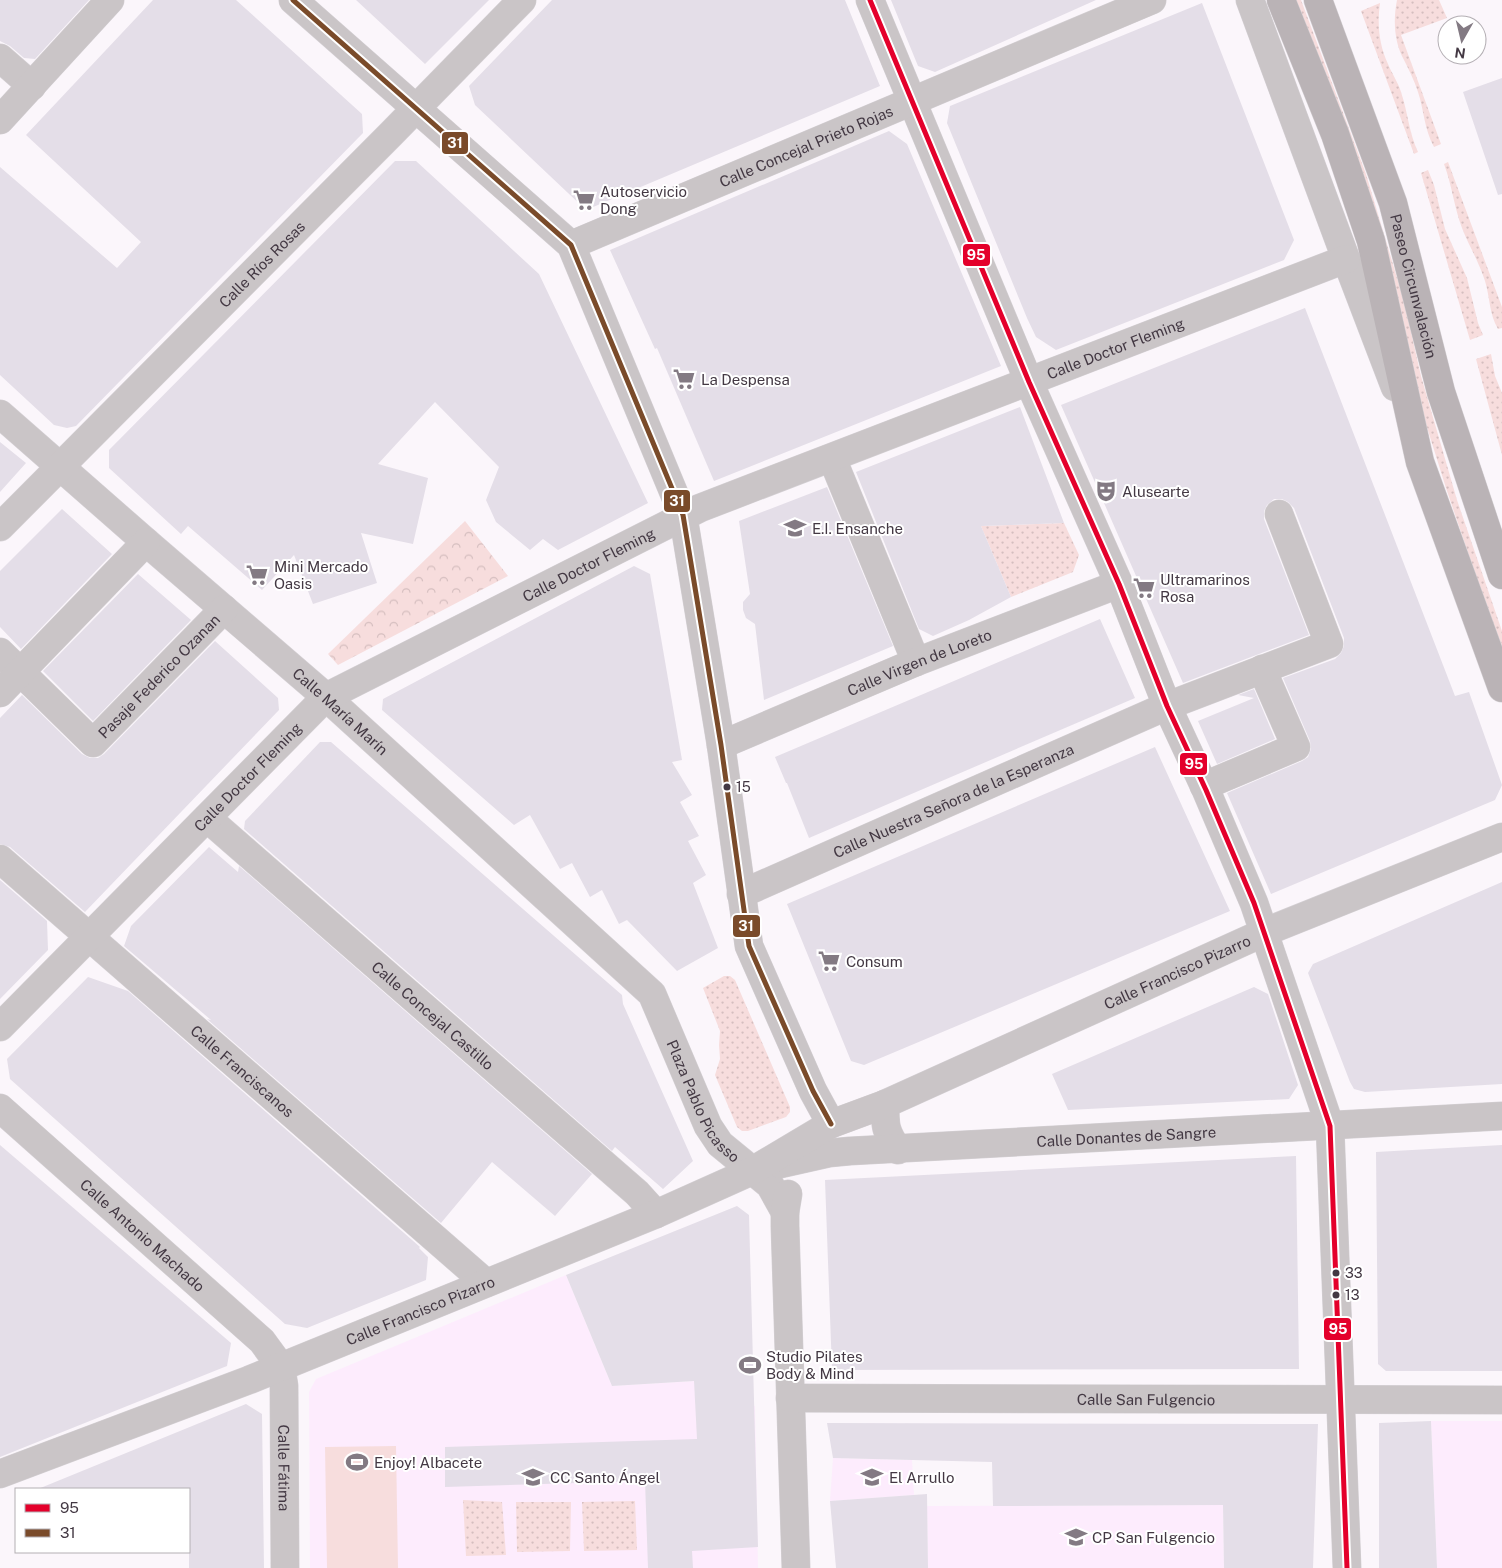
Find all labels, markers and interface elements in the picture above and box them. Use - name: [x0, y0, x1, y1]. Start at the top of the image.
- north arrow: [1437, 15, 1487, 65]
- text: N: [1454, 44, 1467, 62]
- street label: Calle Concejal Prieto Rojas: [717, 102, 895, 190]
- line badge: 31: [441, 131, 469, 155]
- text: 31: [447, 135, 463, 151]
- place label: Autoservicio Dong: [600, 183, 687, 217]
- supermarket icon: Autoservicio Dong: [571, 187, 597, 213]
- street label: Paseo Circunvalación: [1388, 212, 1441, 360]
- street label: Calle Ríos Rosas: [215, 218, 308, 310]
- line badge: 95: [962, 243, 991, 267]
- text: 95: [967, 247, 985, 263]
- street label: Calle Doctor Fleming: [1044, 314, 1186, 382]
- supermarket icon: La Despensa: [671, 366, 697, 392]
- place label: La Despensa: [701, 371, 790, 388]
- theatre icon: Alusearte: [1093, 478, 1119, 504]
- place label: Alusearte: [1122, 483, 1190, 500]
- line badge: 31: [663, 489, 691, 513]
- text: 31: [669, 493, 685, 509]
- school or university icon: E.I. Ensanche: [782, 515, 808, 541]
- place label: E.I. Ensanche: [812, 520, 903, 537]
- street label: Calle Doctor Fleming: [520, 524, 657, 605]
- place label: Mini Mercado Oasis: [274, 558, 368, 592]
- supermarket icon: Mini Mercado Oasis: [244, 562, 270, 588]
- place label: Ultramarinos Rosa: [1160, 571, 1250, 605]
- supermarket icon: Ultramarinos Rosa: [1131, 575, 1157, 601]
- street label: Pasaje Federico Ozanan: [94, 611, 223, 741]
- street label: Calle Virgen de Loreto: [845, 625, 994, 699]
- street label: Calle María Marín: [290, 664, 392, 758]
- street label: Calle Doctor Fleming: [190, 719, 305, 834]
- street label: Calle Nuestra Señora de la Esperanza: [830, 740, 1076, 861]
- line badge: 95: [1179, 752, 1208, 776]
- text: 95: [1185, 756, 1203, 772]
- place label: 15: [736, 779, 751, 795]
- marker: 15: [722, 782, 732, 792]
- line badge: 31: [732, 914, 761, 938]
- text: 31: [738, 918, 754, 934]
- street label: Calle Francisco Pizarro: [1101, 931, 1253, 1012]
- supermarket icon: Consum: [816, 948, 842, 974]
- place label: Consum: [846, 953, 903, 970]
- street label: Calle Concejal Castillo: [369, 957, 498, 1073]
- street label: Calle Franciscanos: [188, 1021, 298, 1120]
- street label: Plaza Pablo Picasso: [664, 1037, 743, 1165]
- street label: Calle Donantes de Sangre: [1036, 1123, 1217, 1149]
- street label: Calle Antonio Machado: [77, 1175, 208, 1295]
- place label: 33: [1345, 1265, 1363, 1281]
- marker: 33: [1331, 1268, 1341, 1278]
- street label: Calle Francisco Pizarro: [343, 1272, 497, 1348]
- place label: 13: [1345, 1287, 1360, 1303]
- marker: 13: [1331, 1290, 1341, 1300]
- line badge: 95: [1323, 1317, 1352, 1341]
- text: 95: [1329, 1321, 1347, 1337]
- place label: Studio Pilates Body & Mind: [766, 1348, 862, 1382]
- sports icon: Studio Pilates Body & Mind: [737, 1352, 763, 1378]
- street label: Calle San Fulgencio: [1077, 1390, 1215, 1408]
- street label: Calle Fátima: [276, 1425, 293, 1511]
- sports icon: Enjoy! Albacete: [344, 1449, 370, 1475]
- place label: Enjoy! Albacete: [374, 1454, 482, 1471]
- school or university icon: CC Santo Ángel: [520, 1464, 546, 1490]
- school or university icon: El Arrullo: [859, 1464, 885, 1490]
- place label: CC Santo Ángel: [550, 1469, 660, 1486]
- place label: El Arrullo: [889, 1469, 954, 1486]
- legend: [15, 1488, 190, 1553]
- text: 95: [60, 1499, 79, 1516]
- text: 31: [60, 1524, 76, 1541]
- school or university icon: CP San Fulgencio: [1063, 1524, 1089, 1550]
- place label: CP San Fulgencio: [1092, 1529, 1215, 1546]

